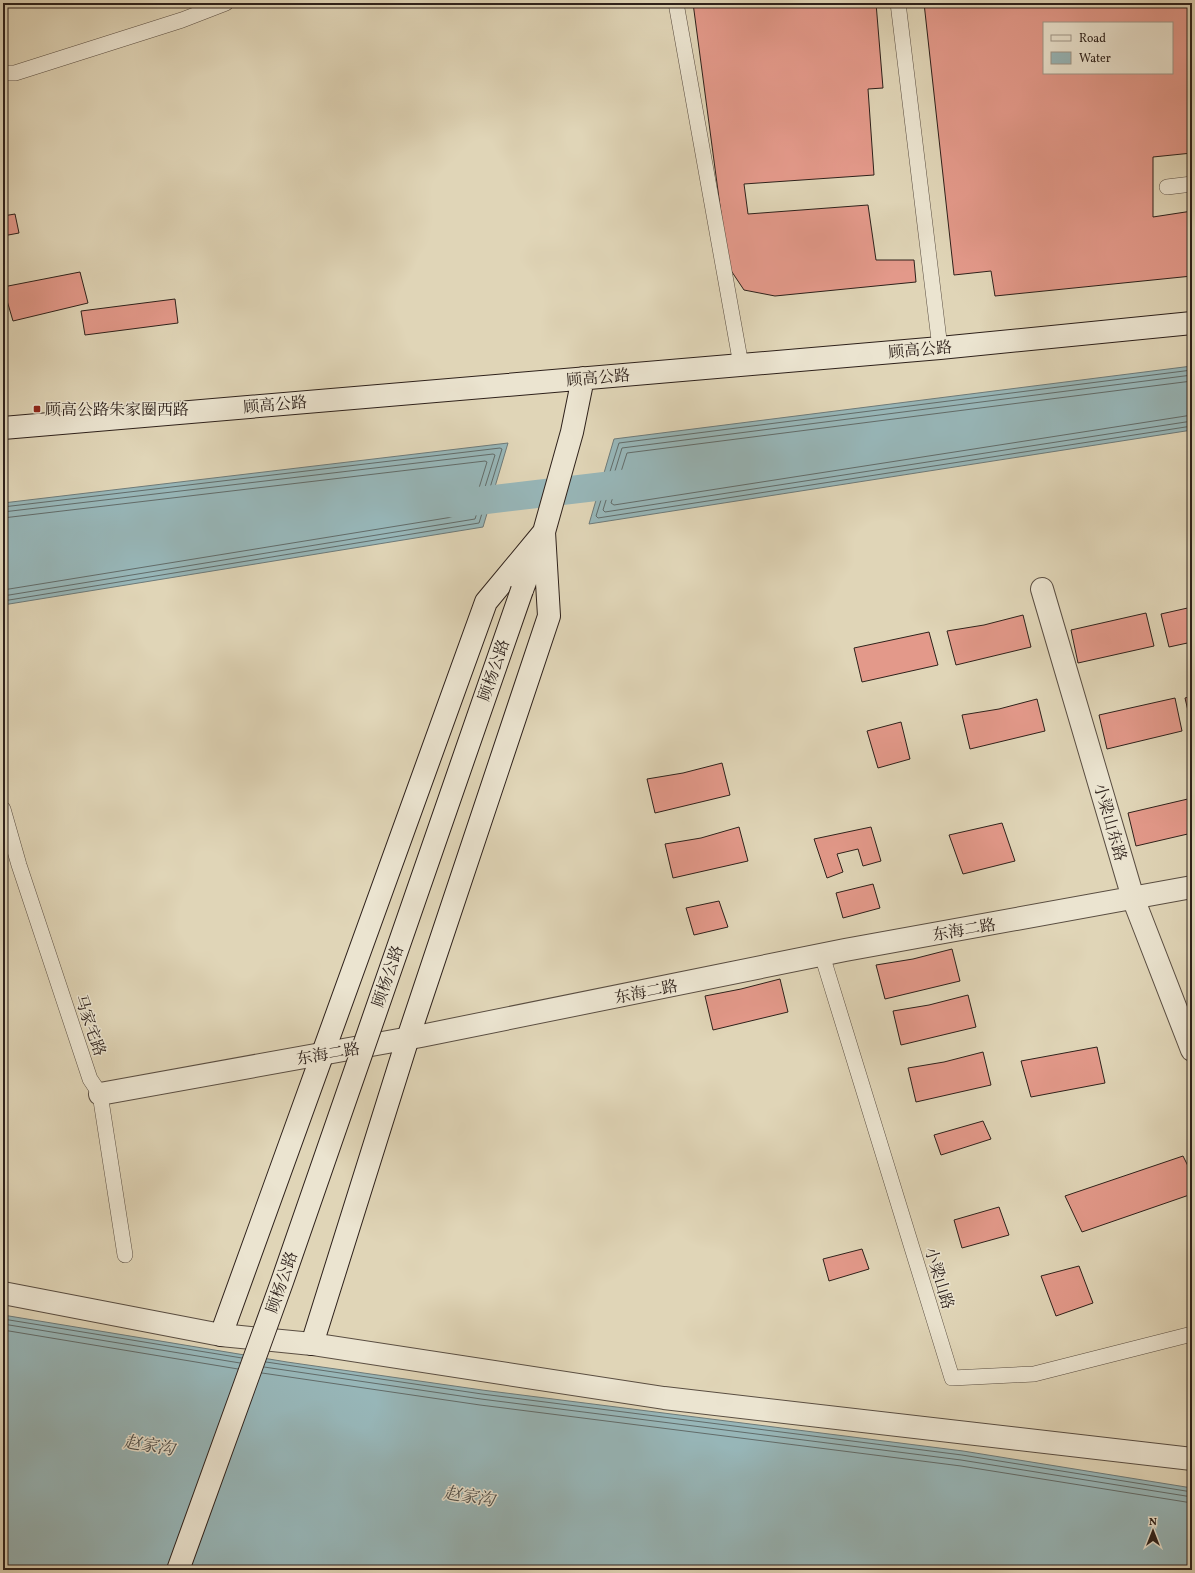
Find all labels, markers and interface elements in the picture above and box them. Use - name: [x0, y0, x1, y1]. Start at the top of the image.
- legend: [1043, 22, 1173, 74]
- text: Road: [1079, 31, 1106, 47]
- text: Water: [1079, 51, 1111, 67]
- street label: 顾高公路: [887, 337, 953, 365]
- street label: 顾高公路: [565, 365, 631, 393]
- street label: 顾高公路: [242, 392, 308, 420]
- place label: 顾高公路朱家圈西路: [45, 400, 189, 422]
- marker: 顾高公路朱家圈西路: [32, 404, 42, 414]
- street label: 顾杨公路: [474, 637, 516, 704]
- street label: 小梁山东路: [1087, 781, 1131, 864]
- street label: 东海二路: [931, 915, 998, 947]
- street label: 顾杨公路: [368, 943, 410, 1010]
- street label: 东海二路: [613, 976, 680, 1010]
- street label: 马家宅路: [68, 992, 110, 1059]
- street label: 东海二路: [295, 1039, 362, 1071]
- street label: 小梁山路: [918, 1245, 958, 1312]
- street label: 顾杨公路: [262, 1249, 304, 1316]
- water label: 赵家沟: [122, 1431, 179, 1462]
- water label: 赵家沟: [442, 1482, 499, 1513]
- north arrow: [1133, 1511, 1173, 1551]
- text: N: [1149, 1515, 1157, 1530]

